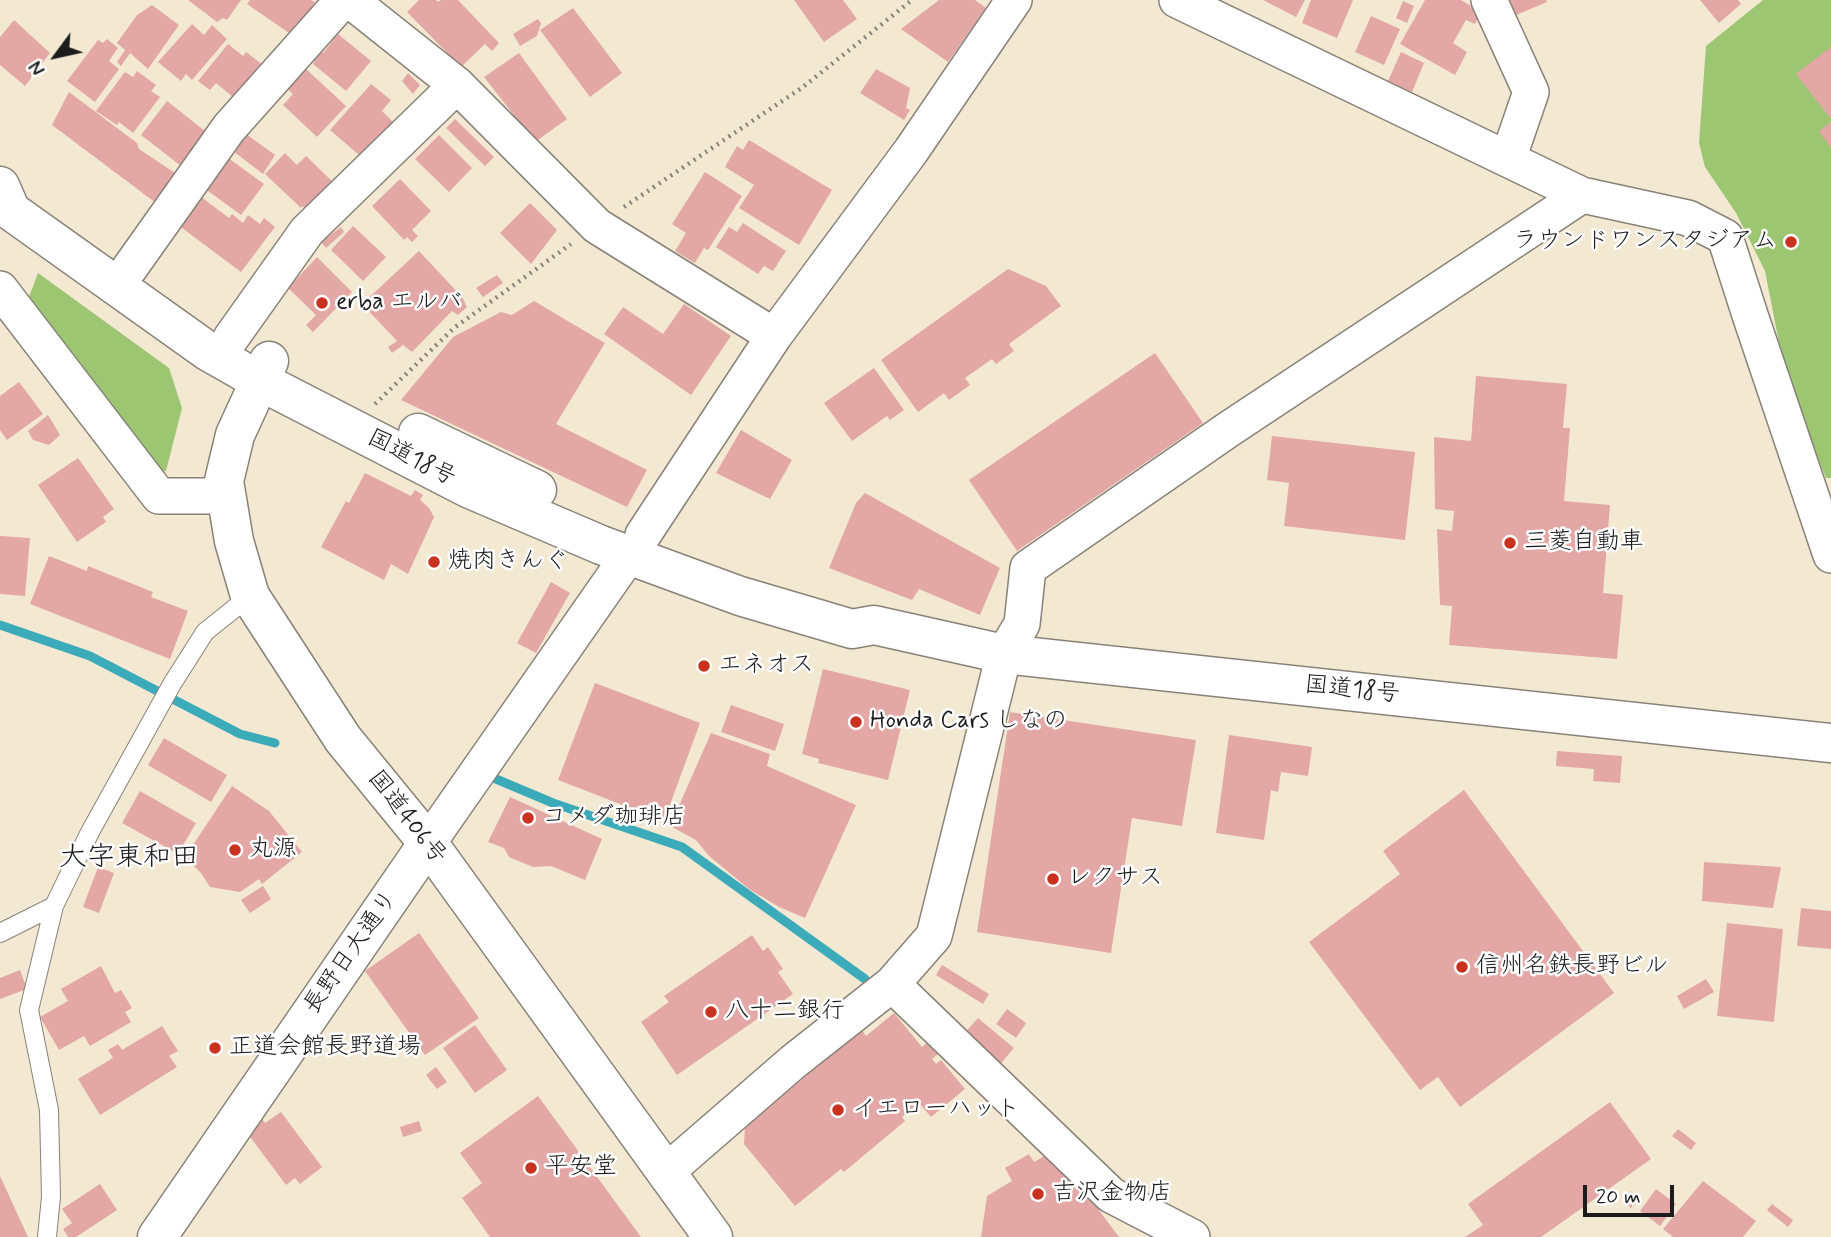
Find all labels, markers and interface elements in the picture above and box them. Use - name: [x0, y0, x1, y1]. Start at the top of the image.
- north arrow: [21, 21, 91, 91]
- text: N: [24, 56, 52, 80]
- place label: ラウンドワンスタジアム: [1513, 228, 1777, 256]
- marker: ラウンドワンスタジアム: [1783, 234, 1799, 250]
- place label: erba エルバ: [336, 289, 462, 317]
- marker: erba エルバ: [314, 295, 330, 311]
- street label: 国道18号: [362, 424, 460, 494]
- place label: 三菱自動車: [1524, 529, 1644, 557]
- marker: 三菱自動車: [1502, 535, 1518, 551]
- place label: 焼肉きんぐ: [448, 548, 568, 576]
- marker: 焼肉きんぐ: [426, 554, 442, 570]
- place label: エネオス: [718, 652, 814, 680]
- marker: エネオス: [696, 658, 712, 674]
- street label: 国道18号: [1303, 672, 1401, 710]
- place label: Honda Cars しなの: [870, 708, 1067, 736]
- marker: Honda Cars しなの: [848, 714, 864, 730]
- street label: 国道406号: [360, 765, 452, 871]
- place label: コメダ珈琲店: [542, 804, 686, 832]
- marker: コメダ珈琲店: [520, 810, 536, 826]
- place label: 丸源: [249, 836, 297, 864]
- district label: 大字東和田: [59, 842, 199, 876]
- marker: 丸源: [227, 842, 243, 858]
- place label: レクサス: [1067, 865, 1163, 893]
- marker: レクサス: [1045, 871, 1061, 887]
- street label: 長野日大通り: [299, 886, 405, 1020]
- place label: 信州名鉄長野ビル: [1476, 953, 1668, 981]
- marker: 信州名鉄長野ビル: [1454, 959, 1470, 975]
- place label: 八十二銀行: [725, 998, 845, 1026]
- marker: 八十二銀行: [703, 1004, 719, 1020]
- place label: 正道会館長野道場: [229, 1034, 421, 1062]
- marker: 正道会館長野道場: [207, 1040, 223, 1056]
- place label: イエローハット: [852, 1096, 1020, 1124]
- marker: イエローハット: [830, 1102, 846, 1118]
- place label: 平安堂: [545, 1154, 617, 1182]
- marker: 平安堂: [523, 1160, 539, 1176]
- scale bar: [1586, 1170, 1677, 1214]
- place label: 吉沢金物店: [1052, 1180, 1172, 1208]
- text: 20 m: [1596, 1183, 1641, 1211]
- marker: 吉沢金物店: [1030, 1186, 1046, 1202]

